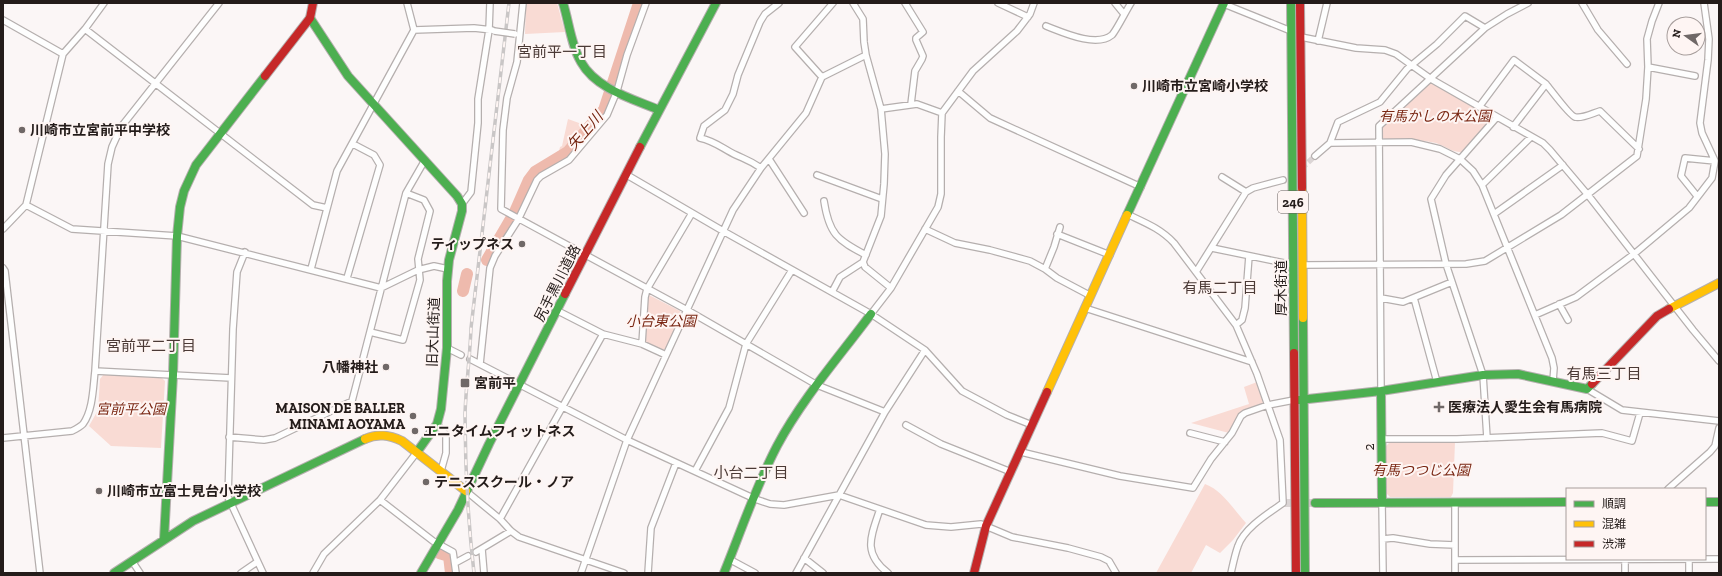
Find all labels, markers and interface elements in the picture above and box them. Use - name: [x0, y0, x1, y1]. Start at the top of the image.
- north arrow: [1666, 16, 1706, 56]
- text: N: [1669, 27, 1684, 39]
- district label: 宮前平一丁目: [517, 43, 607, 61]
- place label: 川崎市立宮崎小学校: [1142, 78, 1268, 95]
- marker: 川崎市立宮崎小学校: [1129, 81, 1139, 91]
- water label: 矢上川: [563, 107, 608, 154]
- park label: 有馬かしの木公園: [1379, 108, 1493, 125]
- place label: 川崎市立宮前平中学校: [30, 122, 170, 139]
- marker: 川崎市立宮前平中学校: [17, 125, 27, 135]
- road number: 246: [1278, 191, 1308, 213]
- place label: ティップネス: [431, 236, 514, 253]
- marker: ティップネス: [517, 239, 527, 249]
- street label: 尻手黒川道路: [531, 242, 584, 325]
- street label: 厚木街道: [1273, 260, 1290, 316]
- district label: 有馬二丁目: [1182, 279, 1258, 297]
- street label: 旧大山街道: [424, 297, 443, 367]
- park label: 小台東公園: [626, 313, 698, 330]
- district label: 宮前平二丁目: [106, 337, 196, 355]
- place label: 八幡神社: [322, 359, 378, 376]
- marker: 八幡神社: [381, 362, 391, 372]
- district label: 有馬三丁目: [1566, 365, 1642, 383]
- place label: 宮前平: [474, 375, 516, 392]
- marker: 宮前平: [459, 377, 471, 389]
- place label: 医療法人愛生会有馬病院: [1448, 399, 1602, 416]
- place label: MAISON DE BALLER MINAMI AOYAMA: [276, 400, 405, 433]
- park label: 宮前平公園: [96, 401, 168, 418]
- marker: 医療法人愛生会有馬病院: [1433, 401, 1445, 413]
- marker: MAISON DE BALLER MINAMI AOYAMA: [408, 411, 418, 421]
- place label: エニタイムフィットネス: [423, 423, 576, 440]
- marker: エニタイムフィットネス: [410, 426, 420, 436]
- street label: 2: [1361, 443, 1378, 451]
- park label: 有馬つつじ公園: [1372, 462, 1472, 479]
- district label: 小台二丁目: [713, 464, 789, 482]
- place label: テニススクール・ノア: [434, 474, 574, 491]
- marker: テニススクール・ノア: [421, 477, 431, 487]
- place label: 川崎市立富士見台小学校: [107, 483, 261, 500]
- marker: 川崎市立富士見台小学校: [94, 486, 104, 496]
- legend: [1566, 488, 1706, 560]
- text: 順調: [1602, 497, 1626, 511]
- text: 混雑: [1602, 517, 1626, 531]
- text: 渋滞: [1602, 537, 1626, 551]

